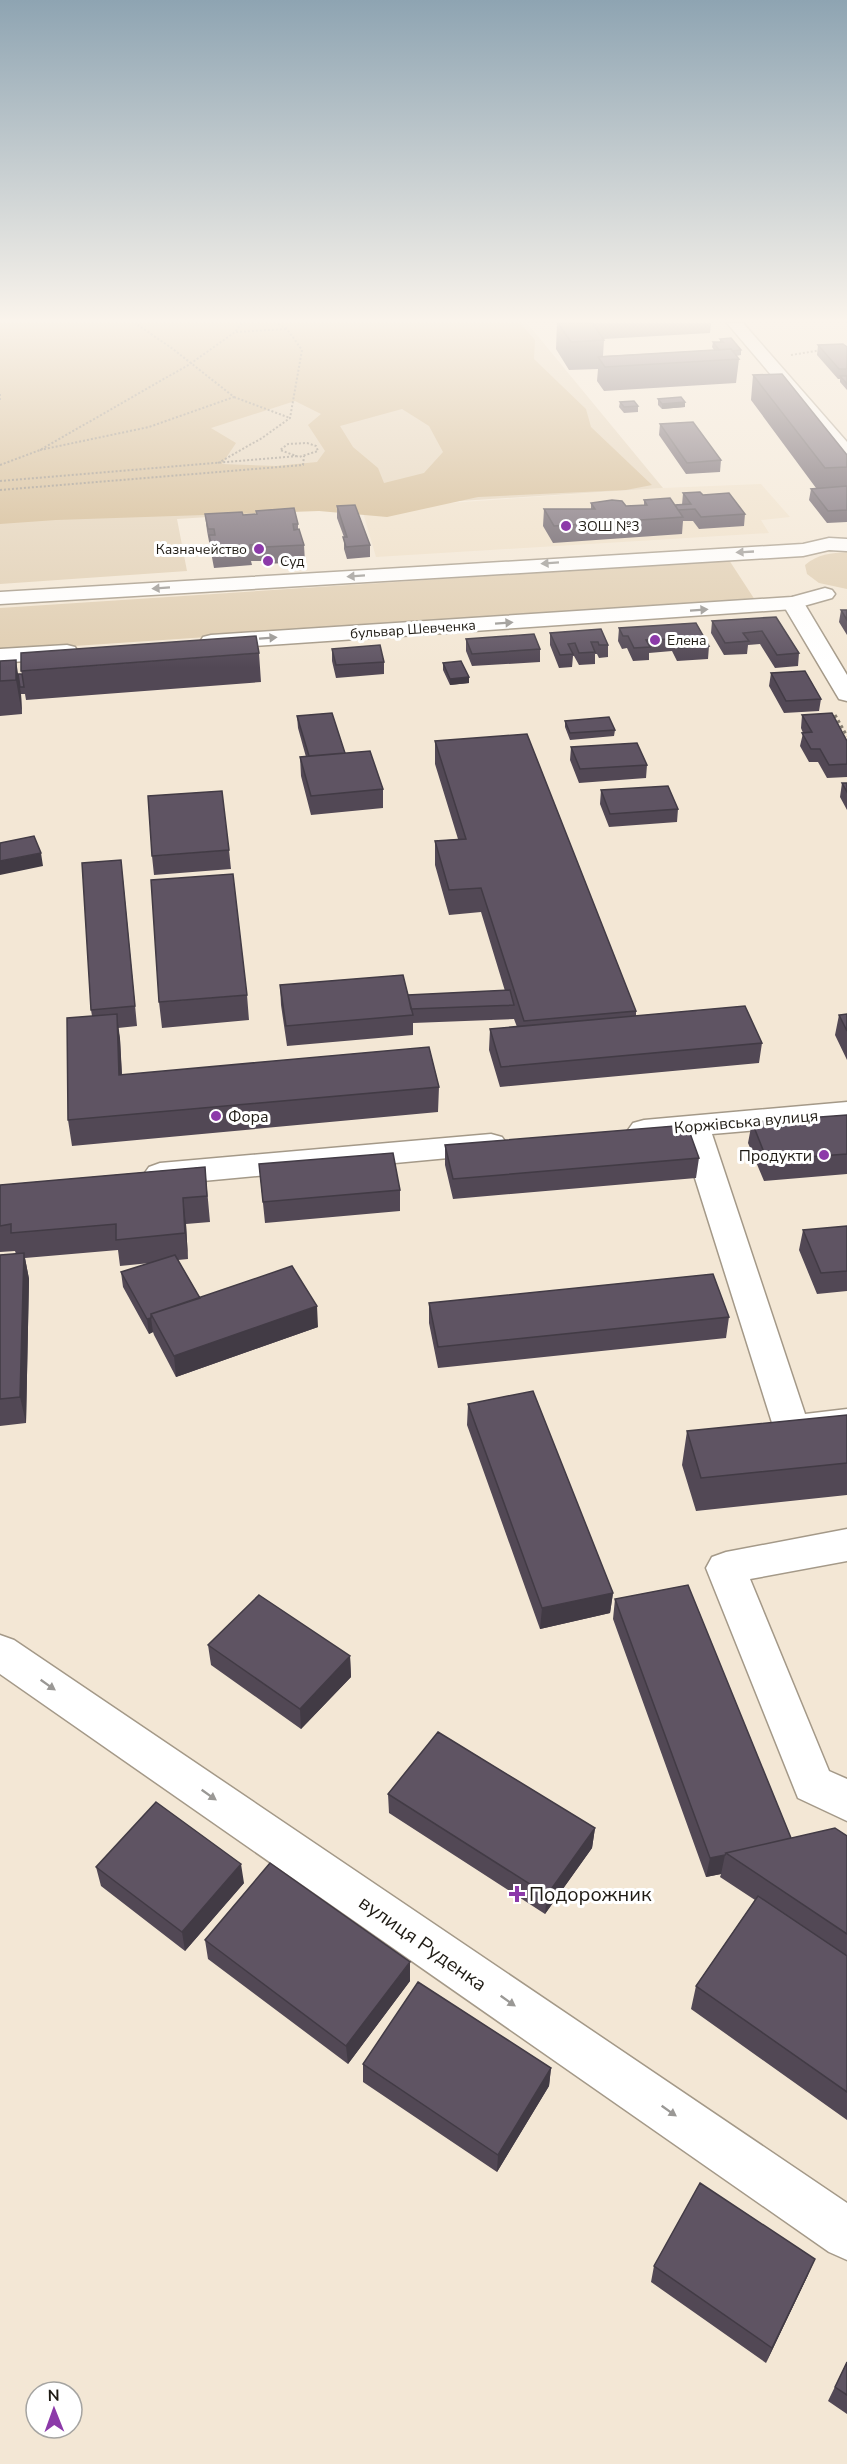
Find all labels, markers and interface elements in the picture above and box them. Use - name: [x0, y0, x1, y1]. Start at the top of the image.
- place label: ЗОШ №3: [578, 517, 640, 536]
- marker: ЗОШ №3: [559, 519, 573, 533]
- place label: Казначейство: [156, 540, 247, 559]
- marker: Казначейство: [252, 542, 266, 556]
- one-way arrow: [735, 548, 754, 557]
- place label: Суд: [280, 552, 305, 571]
- marker: Суд: [261, 554, 275, 568]
- one-way arrow: [541, 559, 560, 568]
- one-way arrow: [346, 571, 365, 580]
- one-way arrow: [152, 583, 171, 592]
- one-way arrow: [689, 605, 708, 614]
- street label: бульвар Шевченка: [350, 616, 476, 643]
- one-way arrow: [495, 618, 514, 627]
- place label: Елена: [667, 631, 707, 650]
- marker: Елена: [648, 633, 662, 647]
- one-way arrow: [258, 634, 277, 643]
- street label: Коржівська вулиця: [673, 1105, 819, 1139]
- place label: Фора: [228, 1106, 269, 1128]
- marker: Фора: [209, 1109, 223, 1123]
- place label: Продукти: [739, 1145, 812, 1167]
- marker: Продукти: [817, 1148, 831, 1162]
- one-way arrow: [40, 1679, 56, 1691]
- one-way arrow: [201, 1789, 217, 1800]
- place label: Подорожник: [529, 1881, 652, 1908]
- marker: Подорожник: [510, 1887, 524, 1901]
- street label: вулиця Руденка: [353, 1889, 492, 1998]
- one-way arrow: [500, 1995, 516, 2006]
- one-way arrow: [660, 2105, 676, 2117]
- north arrow: [24, 2380, 84, 2440]
- text: N: [48, 2385, 60, 2407]

